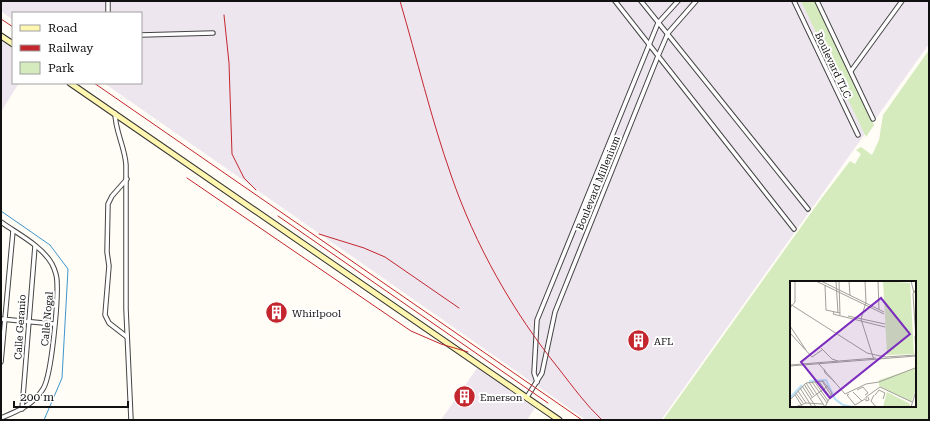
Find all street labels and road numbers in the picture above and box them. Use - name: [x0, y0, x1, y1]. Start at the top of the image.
- street label: Boulevard TLC: [813, 30, 853, 100]
- street label: Boulevard Millenium: [574, 134, 622, 232]
- street label: Calle Nogal: [39, 291, 55, 347]
- street label: Calle Geranio: [12, 294, 28, 360]

